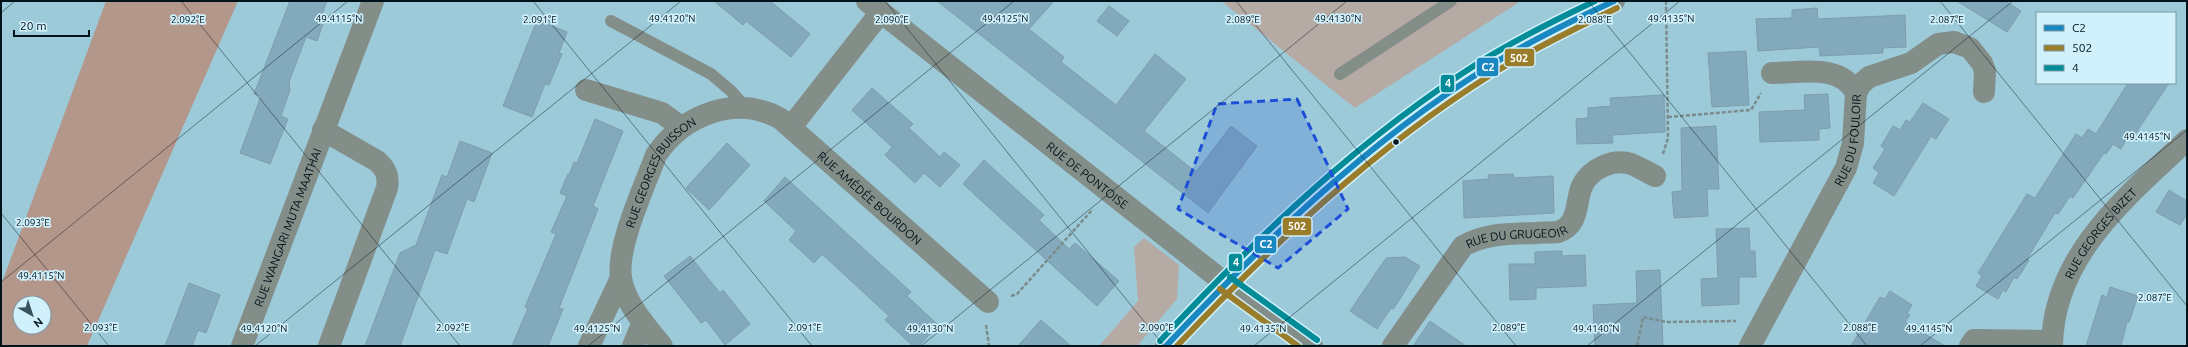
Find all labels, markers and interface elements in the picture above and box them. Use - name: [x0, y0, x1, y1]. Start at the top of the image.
- scale bar: [14, 12, 89, 38]
- legend: [2036, 12, 2176, 84]
- text: 49.4115°N: [316, 13, 362, 24]
- text: 49.4120°N: [649, 13, 695, 24]
- text: 49.4125°N: [982, 13, 1028, 24]
- text: 49.4130°N: [1315, 13, 1361, 24]
- text: 49.4135°N: [1648, 13, 1694, 24]
- text: 2.092°E: [171, 14, 205, 25]
- text: 2.091°E: [523, 14, 557, 25]
- text: 2.090°E: [875, 14, 909, 25]
- text: 2.089°E: [1226, 14, 1260, 25]
- text: 2.088°E: [1578, 14, 1612, 25]
- text: 2.087°E: [1930, 14, 1964, 25]
- text: 20 m: [20, 19, 47, 32]
- text: C2: [2072, 21, 2086, 34]
- text: 502: [2072, 41, 2092, 54]
- line badge: 502: [1504, 48, 1535, 67]
- text: 502: [1510, 52, 1528, 64]
- line badge: C2: [1476, 57, 1499, 77]
- text: C2: [1481, 61, 1495, 73]
- text: 4: [2072, 61, 2079, 74]
- line badge: 4: [1440, 74, 1455, 93]
- text: 4: [1445, 77, 1451, 89]
- street label: RUE DU FOULOIR: [1831, 93, 1862, 188]
- street label: RUE GEORGES BUISSON: [623, 114, 698, 229]
- text: 49.4145°N: [2124, 131, 2170, 142]
- unlabelled marker: [1391, 137, 1401, 147]
- street label: RUE DE PONTOISE: [1044, 139, 1131, 211]
- street label: RUE WANGARI MUTA MAATHAI: [251, 146, 323, 308]
- street label: RUE AMÉDÉE BOURDON: [816, 148, 924, 247]
- street label: RUE GEORGES BIZET: [2062, 185, 2139, 281]
- text: 2.093°E: [16, 217, 50, 228]
- line badge: 502: [1282, 217, 1312, 236]
- text: 502: [1288, 220, 1306, 232]
- street label: RUE DU GRUGEOIR: [1464, 222, 1570, 250]
- line badge: C2: [1254, 235, 1277, 254]
- text: C2: [1259, 238, 1273, 250]
- line badge: 4: [1228, 253, 1243, 272]
- text: 4: [1233, 256, 1239, 268]
- text: 49.4115°N: [18, 270, 64, 281]
- text: 2.087°E: [2138, 292, 2172, 303]
- north arrow: [12, 295, 52, 335]
- text: N: [31, 316, 45, 330]
- text: 2.093°E: [84, 322, 118, 333]
- text: 2.092°E: [436, 322, 470, 333]
- text: 2.091°E: [788, 322, 822, 333]
- text: 2.090°E: [1140, 322, 1174, 333]
- text: 2.089°E: [1492, 322, 1526, 333]
- text: 2.088°E: [1843, 322, 1877, 333]
- text: 49.4120°N: [241, 323, 287, 334]
- text: 49.4125°N: [574, 323, 620, 334]
- text: 49.4130°N: [907, 323, 953, 334]
- text: 49.4135°N: [1240, 323, 1286, 334]
- text: 49.4140°N: [1573, 323, 1619, 334]
- text: 49.4145°N: [1906, 323, 1952, 334]

